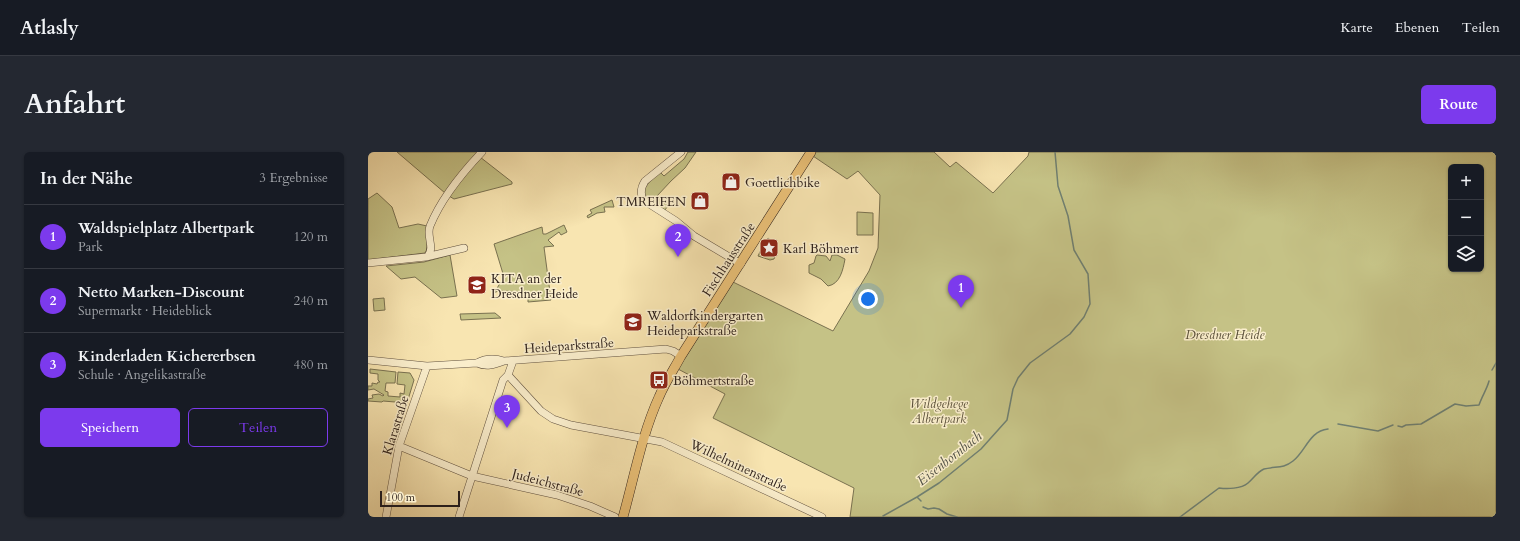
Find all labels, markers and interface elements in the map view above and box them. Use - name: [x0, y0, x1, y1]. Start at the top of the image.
- text: Atlasly: [20, 15, 79, 41]
- text: Karte: [1340, 18, 1373, 37]
- text: Ebenen: [1395, 18, 1440, 37]
- text: Teilen: [1462, 18, 1500, 37]
- text: Anfahrt: [24, 85, 125, 123]
- button: Route: [1421, 85, 1496, 124]
- map controls: [1448, 164, 1484, 272]
- button: +: [1448, 164, 1484, 200]
- text: In der Nähe: [40, 167, 133, 190]
- text: 3 Ergebnisse: [259, 169, 328, 187]
- shop icon: Goettlichbike: [720, 171, 742, 193]
- place label: Goettlichbike: [745, 174, 820, 192]
- shop icon: TMREIFEN: [689, 190, 711, 212]
- place label: TMREIFEN: [616, 193, 686, 211]
- button: −: [1448, 200, 1484, 236]
- text: Waldspielplatz Albertpark: [78, 218, 255, 238]
- street label: Fischhausstraße: [698, 219, 760, 300]
- pin: 2: [665, 224, 691, 257]
- text: 1: [50, 228, 56, 246]
- text: 120 m: [294, 228, 328, 246]
- button: layers: [1448, 236, 1484, 272]
- place icon: Karl Böhmert: [758, 237, 780, 259]
- text: Park: [78, 238, 103, 256]
- place label: Karl Böhmert: [783, 240, 859, 258]
- place label: KITA an der Dresdner Heide: [491, 270, 578, 303]
- school or university icon: KITA an der Dresdner Heide: [466, 274, 488, 296]
- pin: 1: [948, 275, 974, 308]
- text: Netto Marken-Discount: [78, 282, 244, 302]
- your location: [858, 289, 878, 309]
- text: 2: [50, 292, 56, 310]
- text: 240 m: [294, 292, 328, 310]
- text: Supermarkt · Heideblick: [78, 302, 212, 320]
- place label: Waldorfkindergarten Heideparkstraße: [646, 307, 764, 340]
- school or university icon: Waldorfkindergarten Heideparkstraße: [622, 311, 644, 333]
- park label: Dresdner Heide: [1185, 326, 1266, 344]
- street label: Heideparkstraße: [524, 334, 615, 358]
- text: Kinderladen Kichererbsen: [78, 346, 256, 366]
- text: 3: [50, 356, 56, 374]
- text: 480 m: [294, 356, 328, 374]
- text: Schule · Angelikastraße: [78, 366, 206, 384]
- bus stop icon: Böhmertstraße: [648, 369, 670, 391]
- place label: Böhmertstraße: [673, 372, 754, 390]
- street label: Klarastraße: [378, 393, 414, 457]
- pin: 3: [494, 395, 520, 428]
- park label: Wildgehege Albertpark: [910, 395, 969, 428]
- button: Speichern: [40, 408, 180, 447]
- button: Teilen: [188, 408, 328, 447]
- water label: Eisenbornbach: [913, 427, 986, 490]
- street label: Wilhelminenstraße: [686, 435, 790, 496]
- street label: Judeichstraße: [508, 464, 586, 501]
- scale bar: [380, 489, 460, 508]
- text: 100 m: [386, 490, 415, 505]

